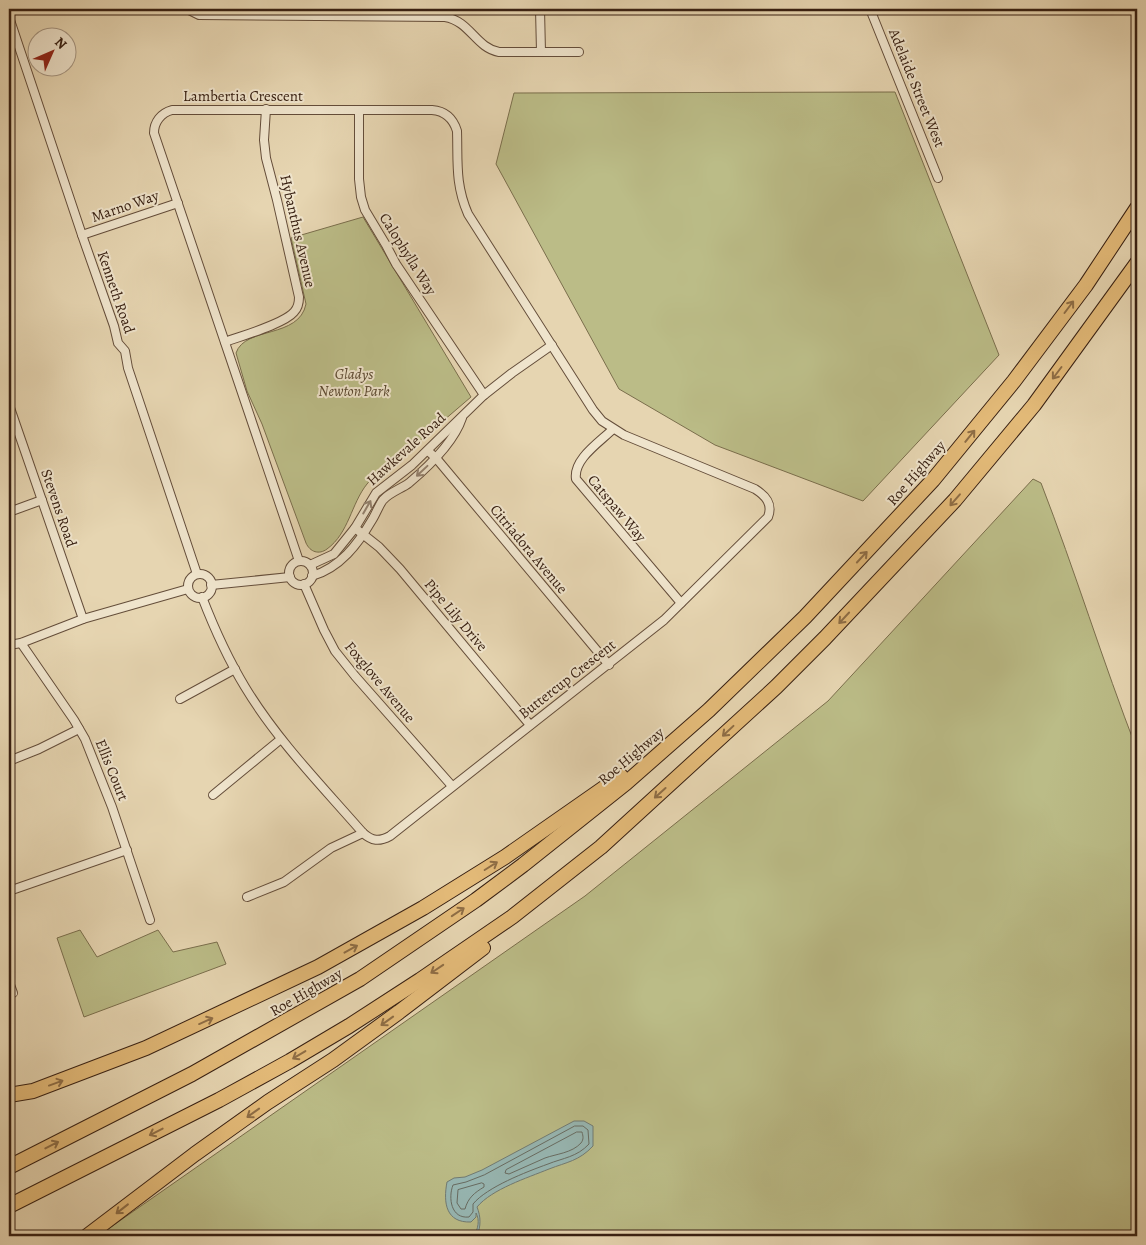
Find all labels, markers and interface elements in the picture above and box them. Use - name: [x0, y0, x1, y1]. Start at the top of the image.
- street label: Adelaide Street West: [884, 25, 950, 150]
- north arrow: [28, 28, 78, 78]
- text: N: [51, 33, 71, 53]
- street label: Lambertia Crescent: [183, 86, 303, 106]
- street label: Hybanthus Avenue: [275, 173, 321, 290]
- street label: Marno Way: [89, 185, 162, 227]
- street label: Calophylla Way: [375, 209, 441, 299]
- street label: Kenneth Road: [93, 248, 140, 337]
- one-way arrow: [1063, 301, 1074, 314]
- park label: Gladys Newton Park: [318, 364, 390, 401]
- one-way arrow: [1052, 366, 1062, 380]
- street label: Hawkevale Road: [362, 407, 451, 490]
- one-way arrow: [964, 430, 975, 443]
- street label: Roe Highway: [882, 436, 950, 510]
- one-way arrow: [416, 465, 429, 477]
- street label: Stevens Road: [36, 466, 82, 551]
- street label: Catspaw Way: [583, 470, 651, 546]
- one-way arrow: [949, 493, 961, 506]
- one-way arrow: [362, 500, 372, 515]
- street label: Citriadora Avenue: [486, 500, 573, 598]
- one-way arrow: [856, 551, 868, 564]
- street label: Pipe Lily Drive: [420, 575, 492, 656]
- one-way arrow: [838, 612, 850, 624]
- street label: Buttercup Crescent: [514, 635, 620, 723]
- street label: Foxglove Avenue: [340, 637, 420, 727]
- street label: Roe Highway: [594, 722, 668, 789]
- one-way arrow: [721, 726, 734, 737]
- street label: Ellis Court: [91, 736, 133, 804]
- one-way arrow: [654, 787, 667, 799]
- one-way arrow: [484, 860, 498, 870]
- one-way arrow: [451, 907, 465, 917]
- one-way arrow: [344, 943, 358, 953]
- street label: Roe Highway: [266, 963, 346, 1021]
- one-way arrow: [430, 964, 444, 974]
- one-way arrow: [198, 1015, 213, 1025]
- one-way arrow: [380, 1016, 394, 1026]
- one-way arrow: [293, 1051, 307, 1061]
- one-way arrow: [47, 1078, 63, 1087]
- one-way arrow: [246, 1108, 260, 1118]
- one-way arrow: [149, 1128, 164, 1137]
- one-way arrow: [44, 1140, 59, 1149]
- one-way arrow: [115, 1204, 129, 1214]

